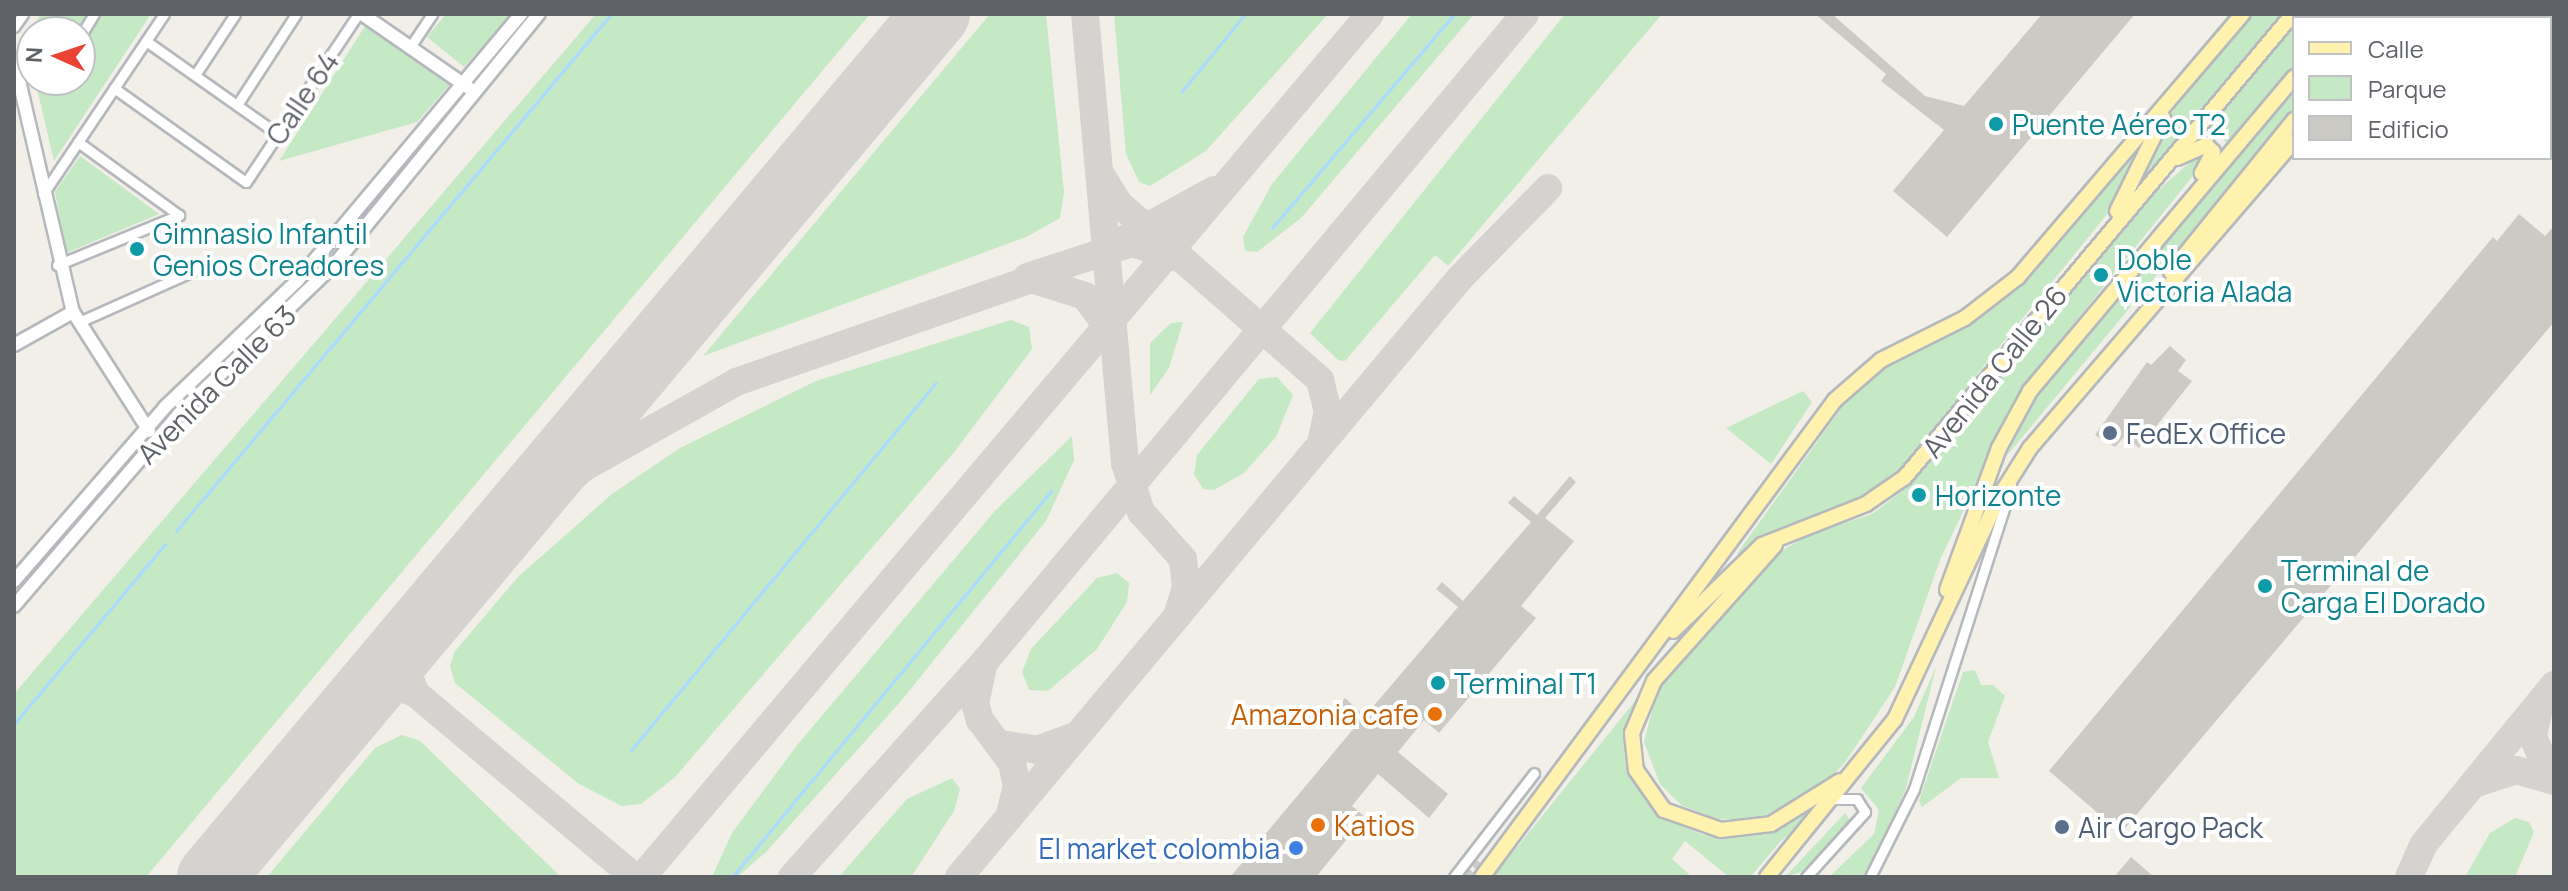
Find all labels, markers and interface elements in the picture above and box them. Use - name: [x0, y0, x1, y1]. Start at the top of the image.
- north arrow: [16, 16, 96, 96]
- legend: [2292, 16, 2552, 160]
- text: Calle: [2368, 32, 2424, 65]
- street label: Calle 64: [259, 45, 345, 151]
- text: N: [19, 46, 49, 64]
- text: Parque: [2368, 72, 2446, 105]
- place label: Puente Aéreo T2: [2012, 107, 2226, 141]
- text: Edificio: [2368, 112, 2449, 145]
- marker: Puente Aéreo T2: [1987, 115, 2005, 133]
- place label: Gimnasio Infantil Genios Creadores: [153, 216, 384, 282]
- marker: Gimnasio Infantil Genios Creadores: [128, 240, 146, 258]
- place label: Doble Victoria Alada: [2117, 242, 2292, 308]
- marker: Doble Victoria Alada: [2092, 266, 2110, 284]
- street label: Avenida Calle 26: [1915, 278, 2073, 464]
- street label: Avenida Calle 63: [130, 298, 302, 470]
- place label: FedEx Office: [2126, 416, 2286, 450]
- marker: FedEx Office: [2101, 424, 2119, 442]
- place label: Horizonte: [1935, 478, 2061, 512]
- marker: Horizonte: [1910, 486, 1928, 504]
- place label: Terminal de Carga El Dorado: [2281, 553, 2486, 619]
- marker: Terminal de Carga El Dorado: [2256, 577, 2274, 595]
- place label: Terminal T1: [1454, 666, 1597, 700]
- marker: Terminal T1: [1429, 674, 1447, 692]
- place label: Amazonia cafe: [1231, 697, 1419, 731]
- marker: Amazonia cafe: [1426, 705, 1444, 723]
- place label: Katios: [1334, 808, 1415, 842]
- place label: Air Cargo Pack: [2078, 810, 2263, 844]
- marker: Katios: [1309, 816, 1327, 834]
- marker: Air Cargo Pack: [2053, 818, 2071, 836]
- place label: El market colombia: [1039, 831, 1280, 865]
- marker: El market colombia: [1287, 839, 1305, 857]

